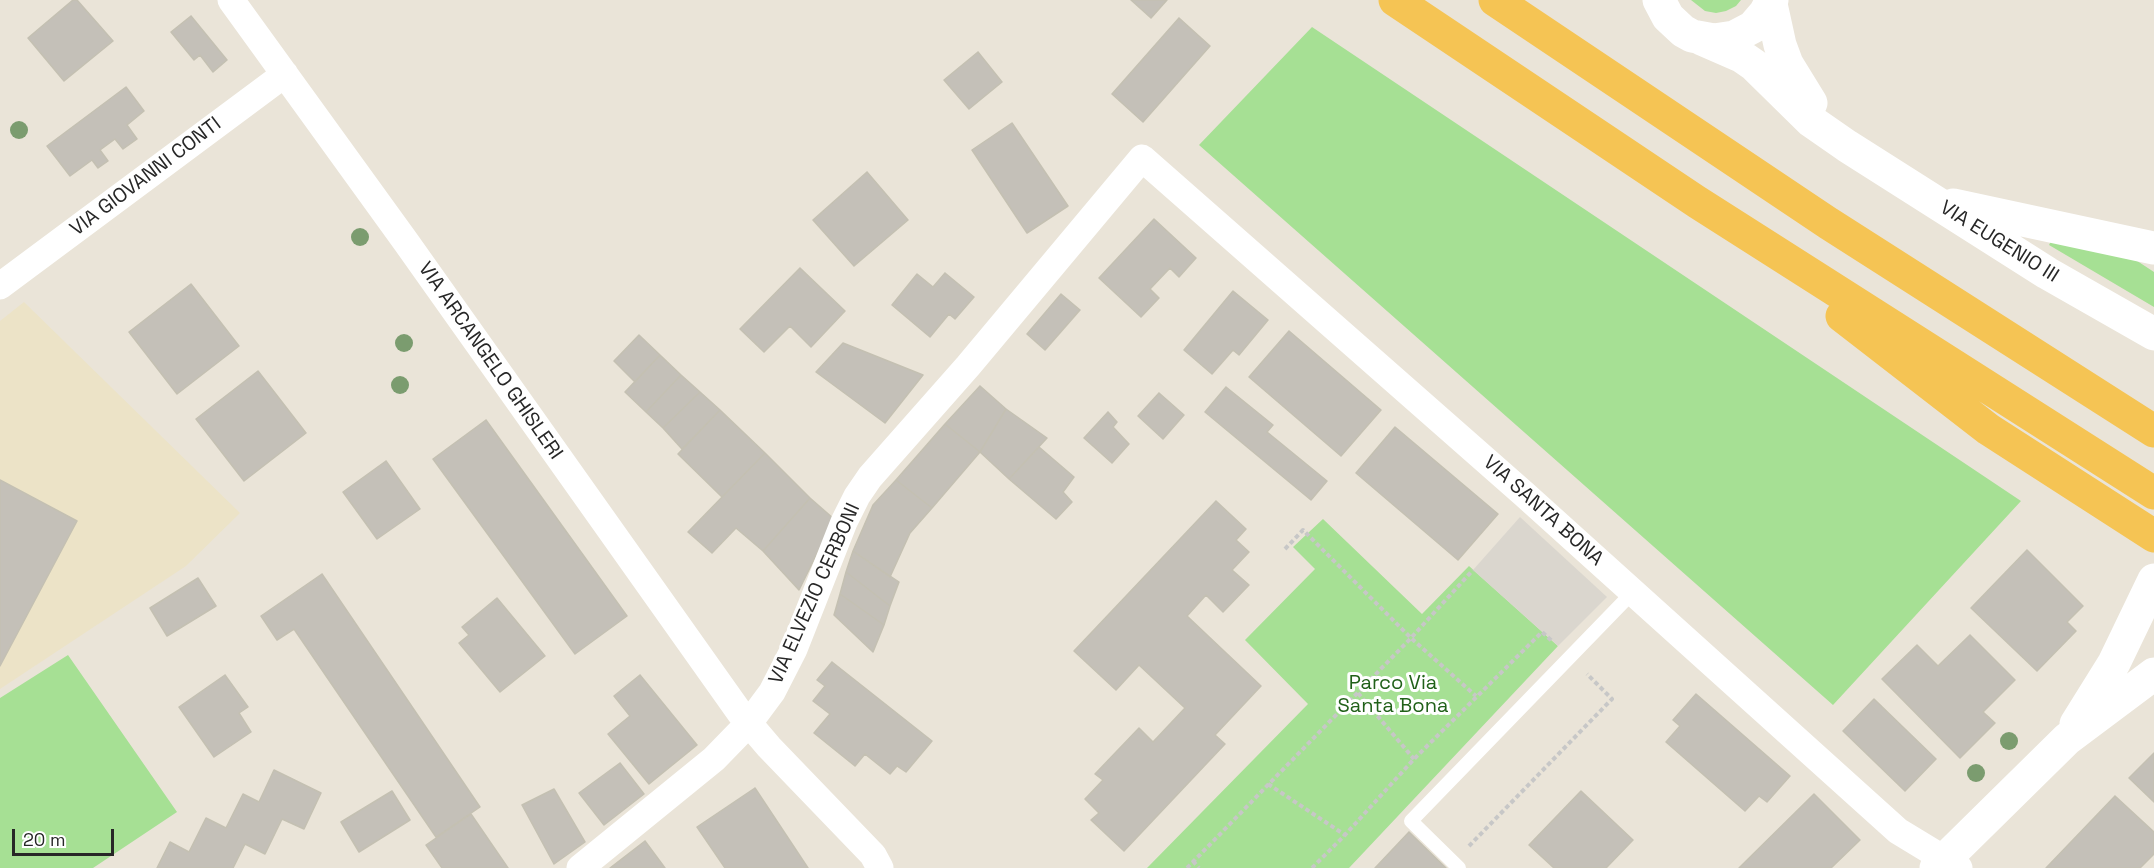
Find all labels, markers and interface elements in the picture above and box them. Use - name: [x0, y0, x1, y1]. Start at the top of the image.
- street label: VIA GIOVANNI CONTI: [66, 112, 226, 242]
- street label: VIA EUGENIO III: [1935, 196, 2063, 288]
- street label: VIA ARCANGELO GHISLERI: [413, 258, 567, 464]
- street label: VIA SANTA BONA: [1478, 451, 1608, 571]
- street label: VIA ELVEZIO CERBONI: [764, 500, 866, 688]
- park label: Parco Via Santa Bona: [1338, 672, 1448, 719]
- scale bar: [15, 817, 117, 855]
- text: 20 m: [23, 828, 66, 851]

